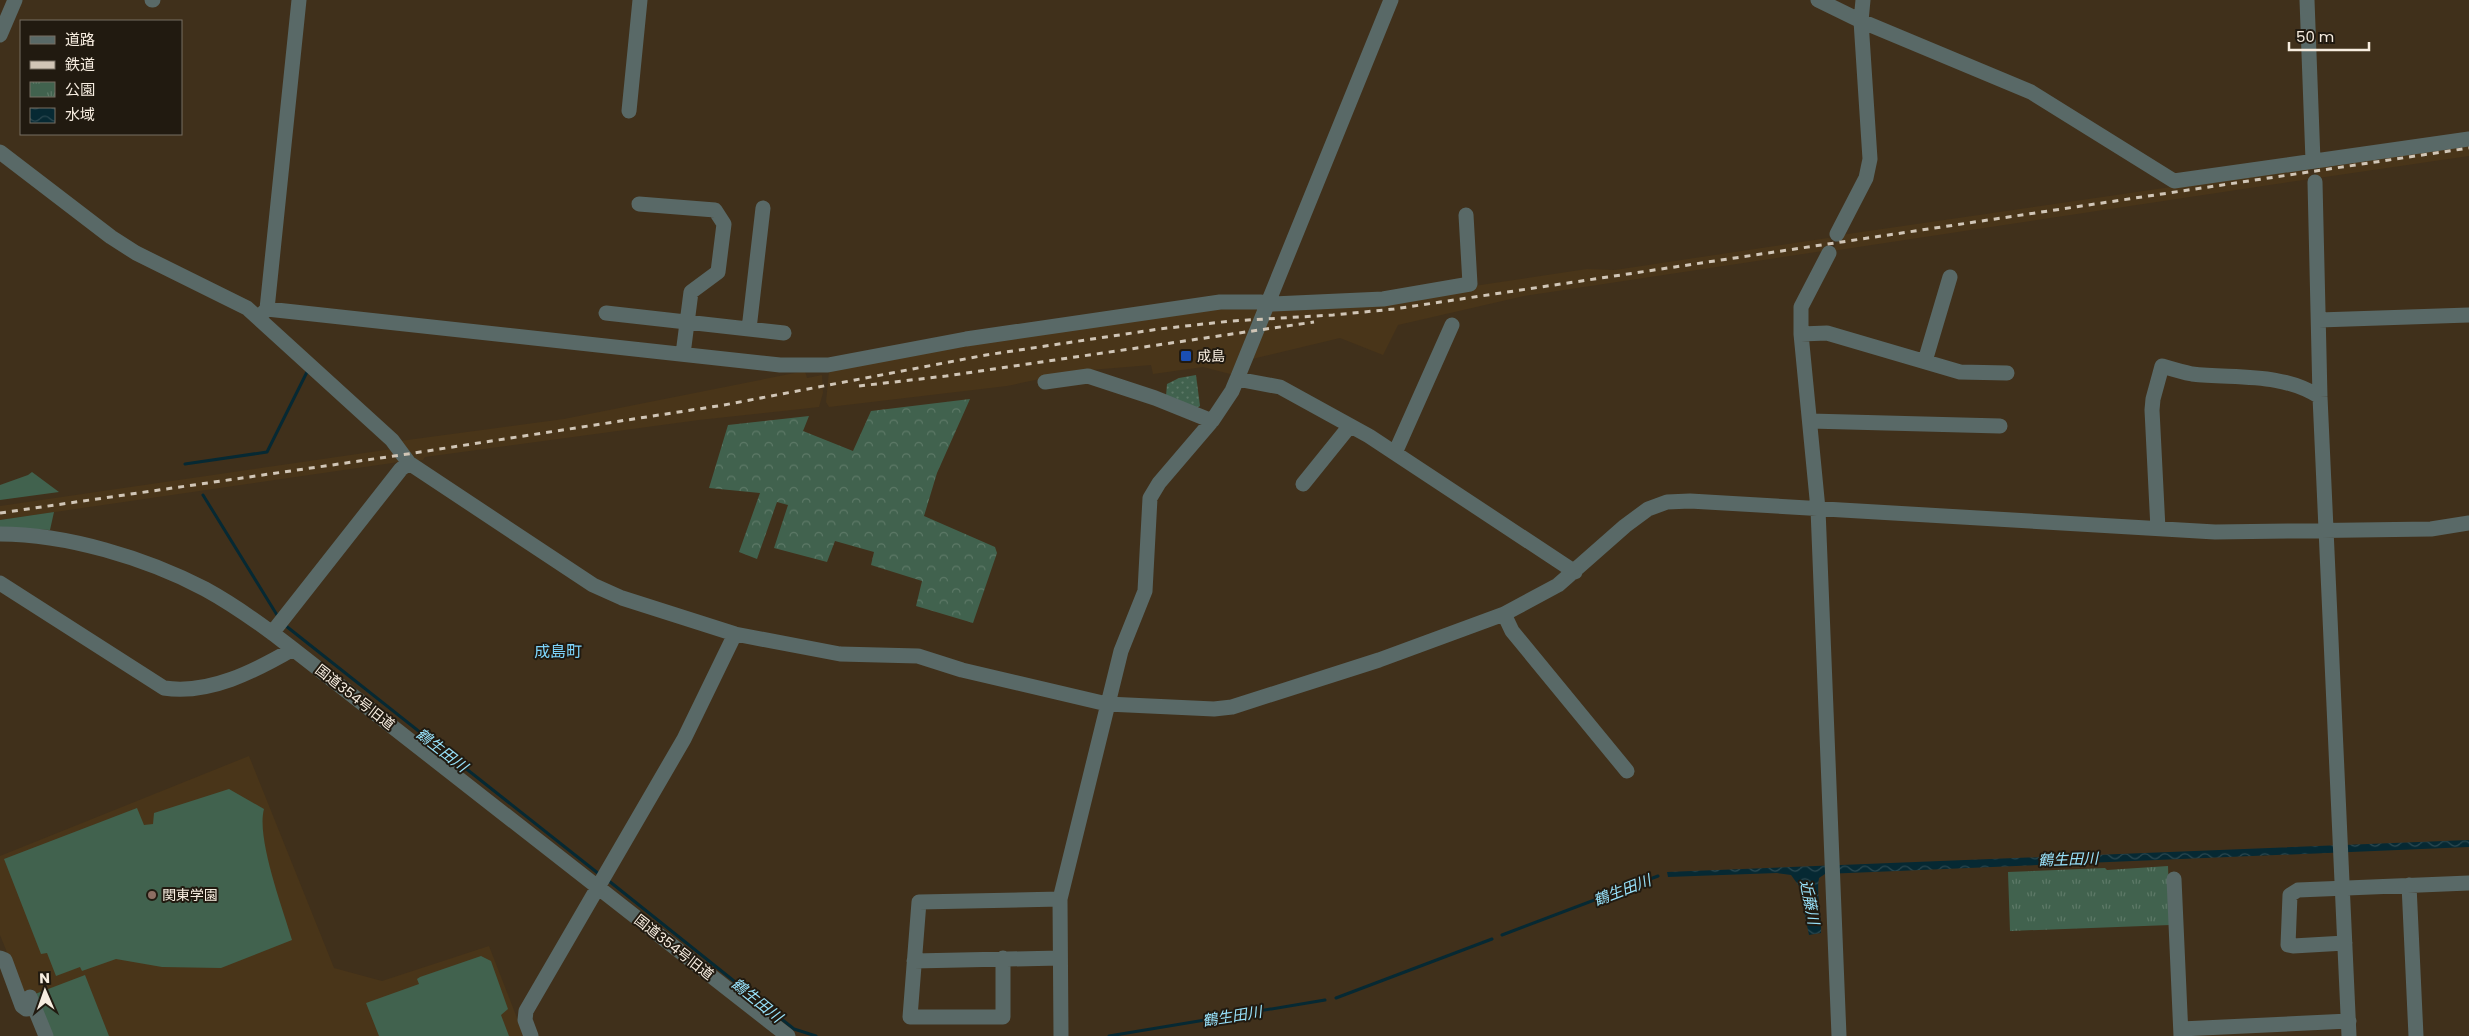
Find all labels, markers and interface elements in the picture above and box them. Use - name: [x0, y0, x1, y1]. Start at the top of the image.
- legend: [20, 20, 182, 135]
- scale bar: [2289, 20, 2369, 52]
- text: 50 m: [2296, 26, 2334, 47]
- text: 道路: [65, 29, 95, 50]
- text: 鉄道: [65, 54, 95, 75]
- text: 公園: [65, 79, 95, 100]
- text: 水域: [65, 104, 95, 125]
- place label: 成島: [1197, 346, 1225, 366]
- marker: 成島: [1179, 349, 1193, 363]
- district label: 成島町: [534, 640, 582, 663]
- street label: 国道354号旧道: [311, 660, 399, 734]
- water label: 鶴生田川: [412, 723, 474, 778]
- water label: 鶴生田川: [2038, 847, 2100, 871]
- water label: 鶴生田川: [1590, 869, 1656, 911]
- water label: 近藤川: [1795, 878, 1825, 928]
- place label: 関東学園: [162, 885, 218, 905]
- marker: 関東学園: [146, 889, 158, 901]
- street label: 国道354号旧道: [630, 910, 718, 984]
- north arrow: [20, 966, 70, 1016]
- text: N: [39, 968, 50, 988]
- water label: 鶴生田川: [727, 973, 788, 1028]
- water label: 鶴生田川: [1201, 1001, 1265, 1031]

